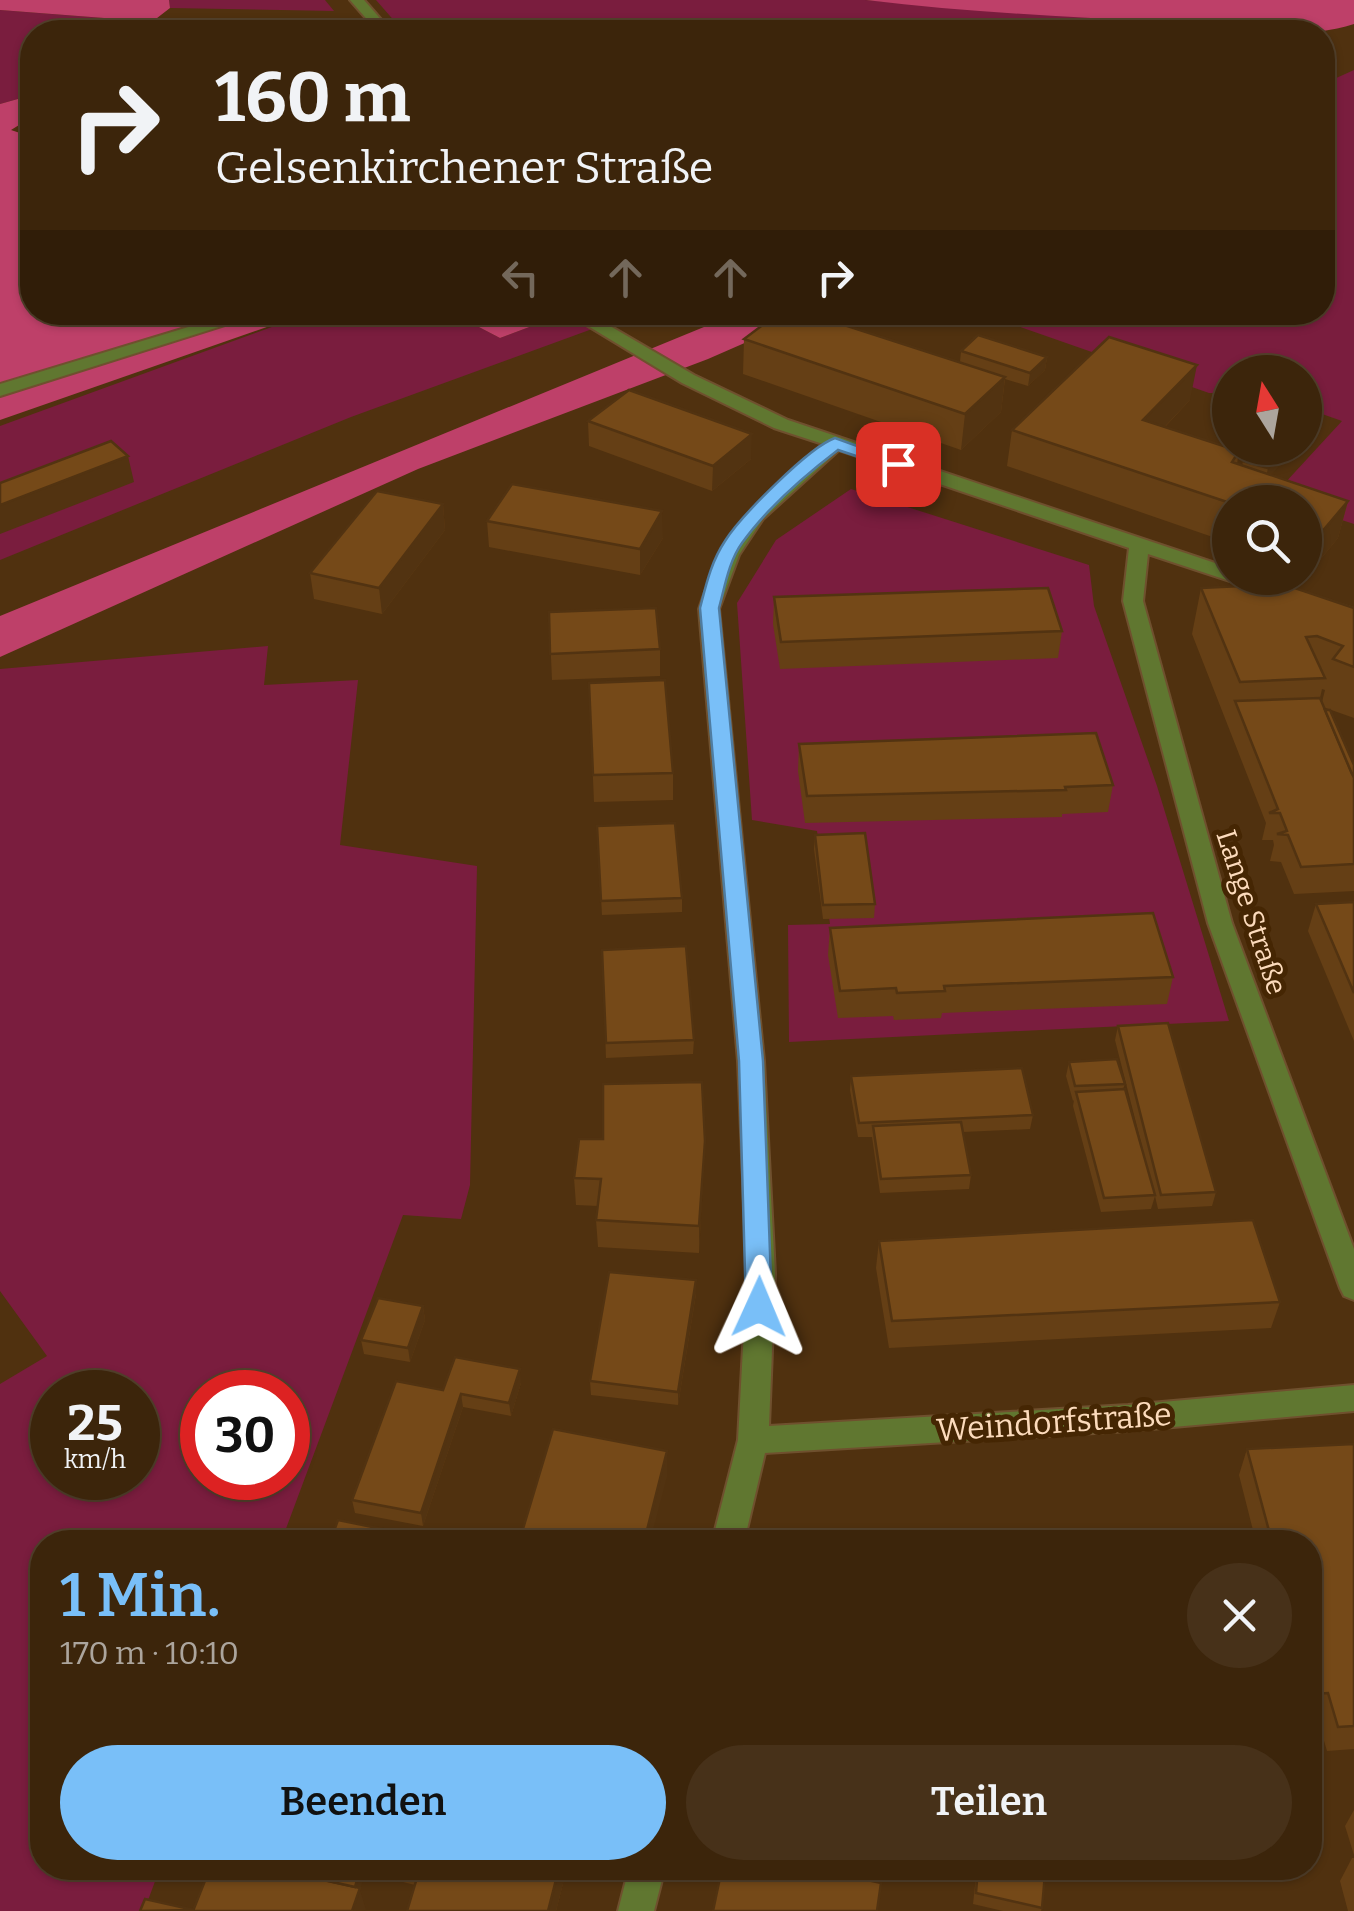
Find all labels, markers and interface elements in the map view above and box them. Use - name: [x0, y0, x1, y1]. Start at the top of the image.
- text: 160 m: [215, 56, 410, 140]
- icon: right: [50, 60, 180, 190]
- text: Gelsenkirchener Straße: [215, 141, 713, 195]
- icon: left: [493, 250, 548, 305]
- icon: ahead: [598, 250, 653, 305]
- icon: ahead: [703, 250, 758, 305]
- icon: right: [808, 250, 863, 305]
- north arrow: [1212, 355, 1322, 465]
- map controls: [1212, 355, 1322, 595]
- pin: [856, 422, 941, 507]
- icon: arrive: [871, 437, 926, 492]
- button: search: [1212, 485, 1322, 595]
- street label: Lange Straße: [1209, 826, 1294, 999]
- position arrow: [707, 1255, 811, 1359]
- speed limit sign: 30: [180, 1370, 310, 1500]
- text: 25: [67, 1393, 123, 1453]
- street label: Weindorfstraße: [935, 1395, 1173, 1449]
- text: km/h: [64, 1445, 126, 1475]
- text: 1 Min.: [60, 1560, 221, 1632]
- button: close: [1187, 1563, 1292, 1668]
- text: 170 m · 10:10: [60, 1634, 239, 1672]
- button: Beenden: [60, 1745, 666, 1860]
- button: Teilen: [686, 1745, 1292, 1860]

